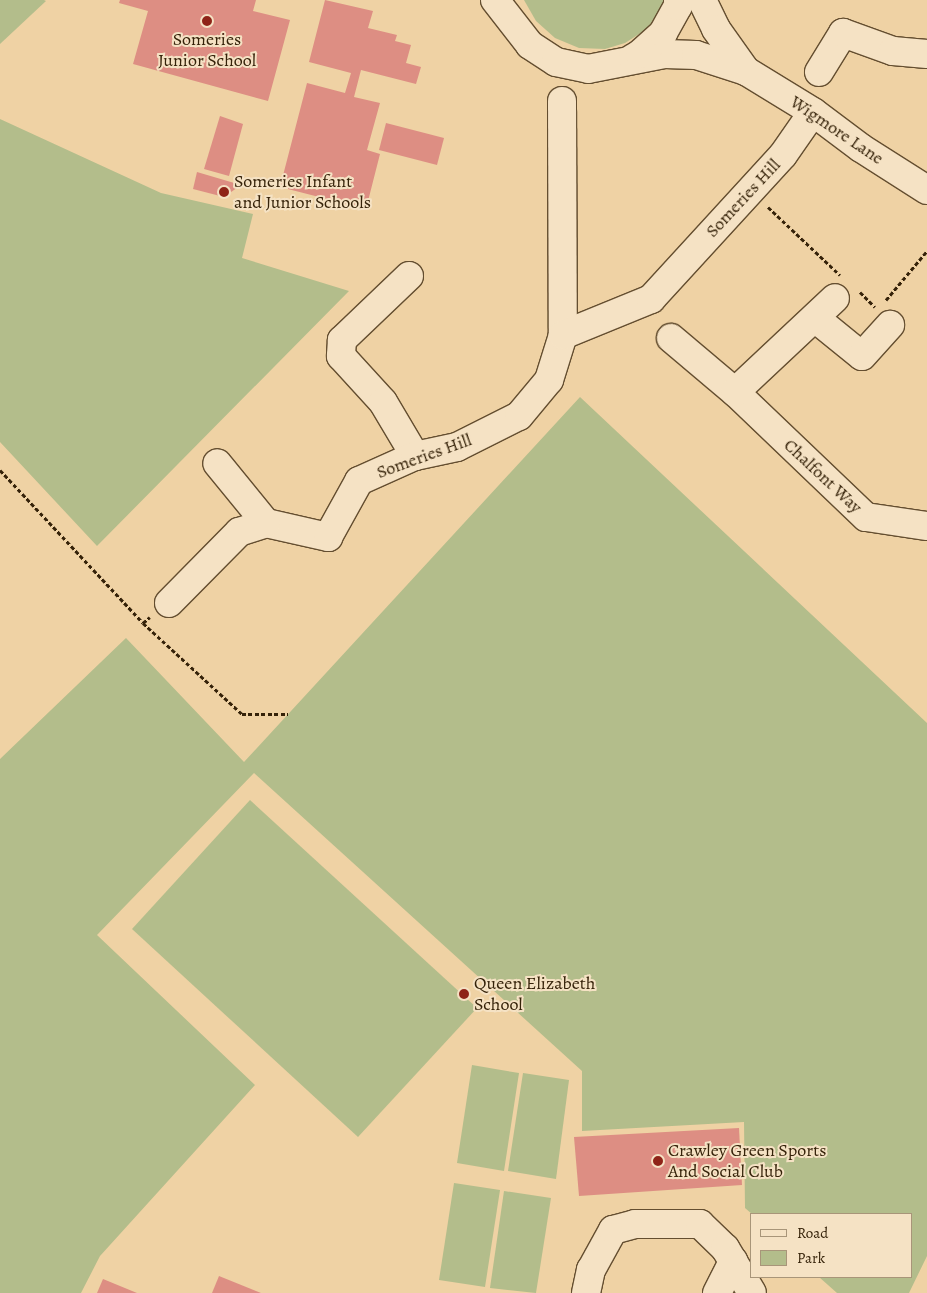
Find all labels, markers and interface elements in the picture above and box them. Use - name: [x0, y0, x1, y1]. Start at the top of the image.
- marker: Someries Junior School: [201, 15, 213, 27]
- place label: Someries Junior School: [158, 29, 256, 72]
- street label: Wigmore Lane: [786, 91, 888, 169]
- street label: Someries Hill: [701, 154, 785, 242]
- place label: Someries Infant and Junior Schools: [234, 171, 371, 213]
- marker: Someries Infant and Junior Schools: [218, 186, 230, 198]
- street label: Someries Hill: [374, 429, 474, 483]
- street label: Chalfont Way: [779, 434, 867, 518]
- place label: Queen Elizabeth School: [474, 973, 595, 1016]
- marker: Queen Elizabeth School: [458, 988, 470, 1000]
- place label: Crawley Green Sports And Social Club: [668, 1140, 826, 1182]
- marker: Crawley Green Sports And Social Club: [652, 1155, 664, 1167]
- legend: [750, 1213, 912, 1278]
- text: Road: [797, 1223, 828, 1243]
- text: Park: [797, 1248, 825, 1268]

